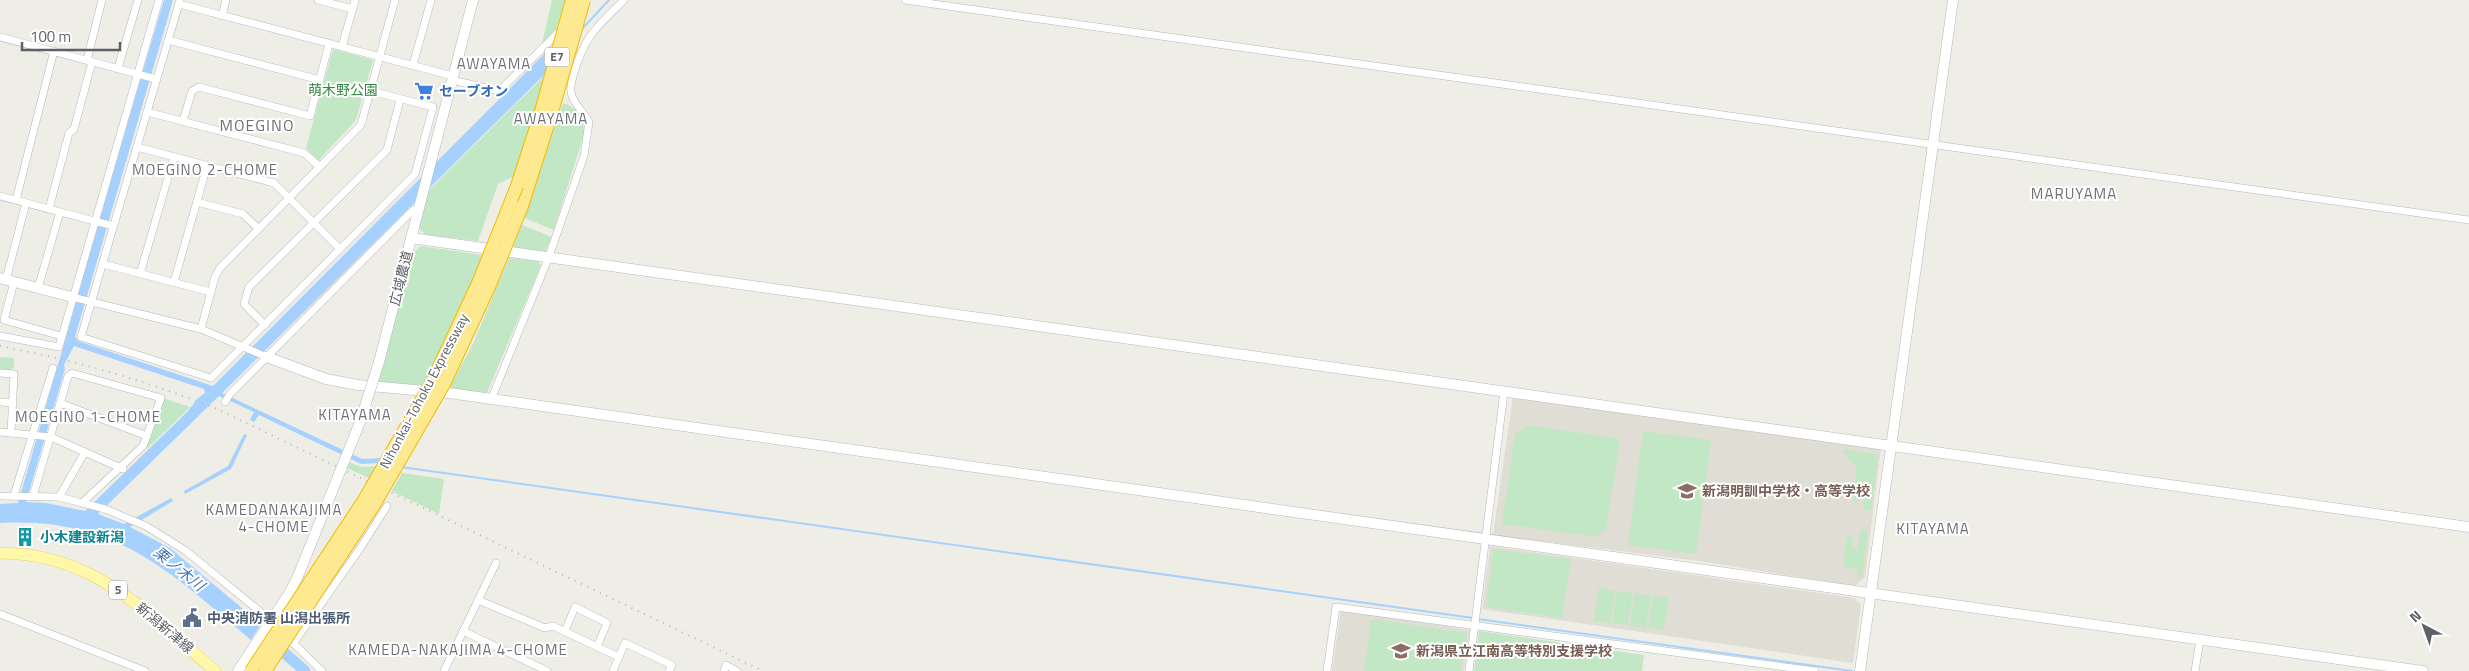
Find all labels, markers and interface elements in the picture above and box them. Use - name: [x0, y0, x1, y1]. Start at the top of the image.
- scale bar: [22, 20, 120, 52]
- text: 100 m: [30, 25, 71, 48]
- road number: E7: [544, 48, 570, 66]
- district label: AWAYAMA: [457, 52, 531, 75]
- park label: 萌木野公園: [308, 79, 378, 100]
- supermarket icon: セーブオン: [413, 80, 435, 102]
- place label: セーブオン: [439, 80, 508, 101]
- district label: AWAYAMA: [514, 107, 588, 130]
- district label: MOEGINO: [220, 113, 294, 137]
- district label: MOEGINO 2-CHOME: [132, 158, 278, 181]
- district label: MARUYAMA: [2031, 182, 2117, 205]
- street label: 広域農道: [384, 248, 417, 308]
- street label: Nihonkai-Tohoku Expressway: [374, 309, 474, 472]
- district label: KITAYAMA: [318, 403, 392, 426]
- district label: MOEGINO 1-CHOME: [15, 405, 161, 428]
- school or university icon: 新潟明訓中学校・高等学校: [1676, 480, 1698, 502]
- place label: 新潟明訓中学校・高等学校: [1702, 480, 1870, 501]
- district label: KAMEDANAKAJIMA 4-CHOME: [206, 498, 342, 538]
- district label: KITAYAMA: [1896, 517, 1970, 540]
- building icon: 小木建設新潟: [14, 526, 36, 548]
- place label: 小木建設新潟: [40, 526, 124, 547]
- water label: 栗ノ木川: [149, 541, 211, 598]
- road number: 5: [109, 580, 127, 600]
- street label: 新潟新津線: [132, 597, 199, 658]
- north arrow: [2399, 601, 2449, 651]
- text: N: [2405, 605, 2426, 627]
- public building icon: 中央消防署 山潟出張所: [181, 607, 203, 629]
- place label: 中央消防署 山潟出張所: [207, 607, 350, 628]
- district label: KAMEDA-NAKAJIMA 4-CHOME: [348, 638, 568, 661]
- school or university icon: 新潟県立江南高等特別支援学校: [1390, 640, 1412, 662]
- place label: 新潟県立江南高等特別支援学校: [1416, 640, 1612, 661]

